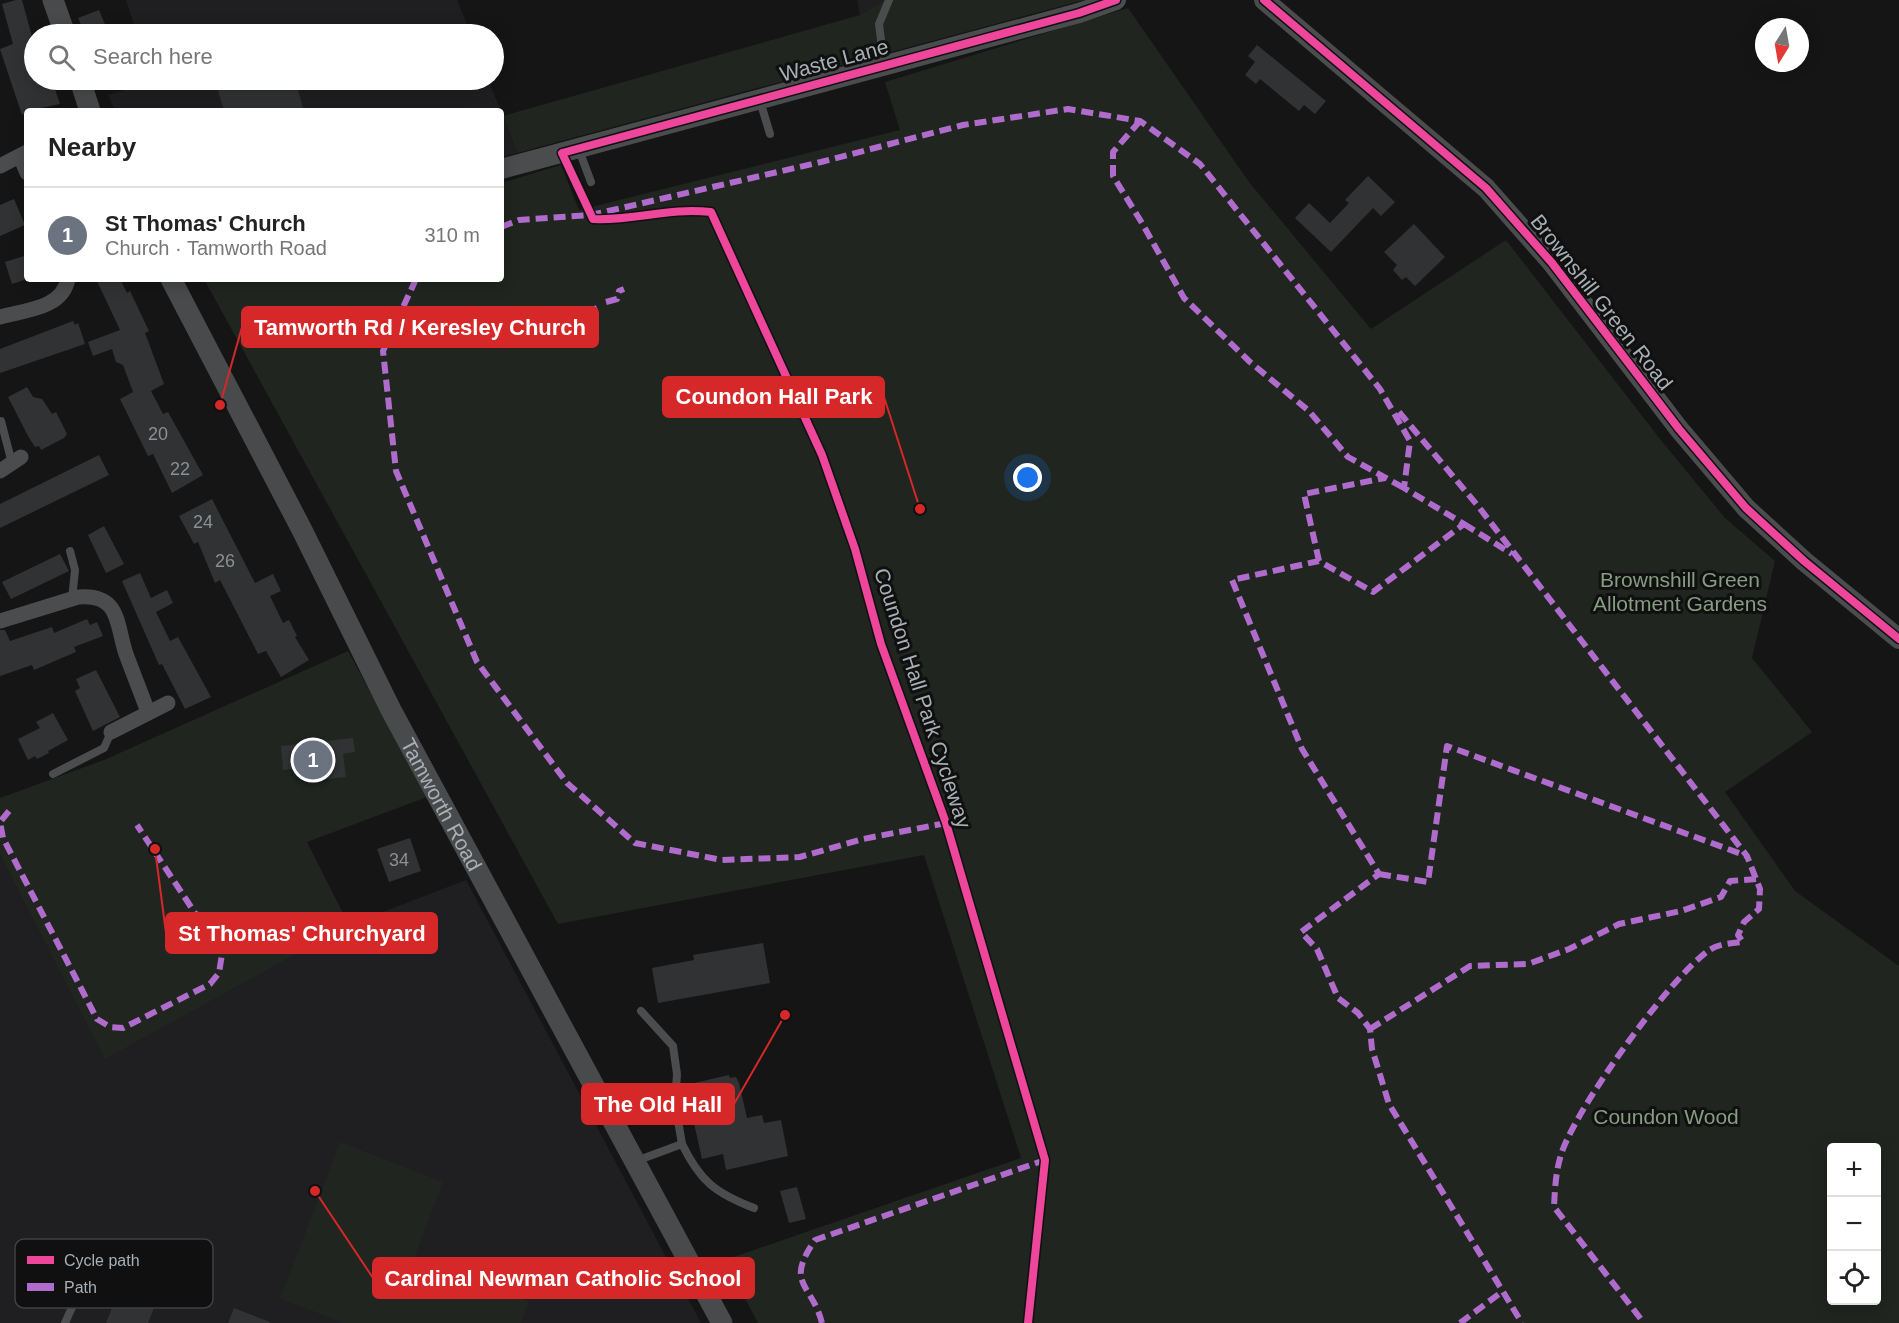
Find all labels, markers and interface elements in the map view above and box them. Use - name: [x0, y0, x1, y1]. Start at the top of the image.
- north arrow: [1755, 18, 1809, 72]
- search box: [24, 24, 504, 90]
- street label: Waste Lane: [777, 34, 891, 86]
- icon: search: [45, 41, 78, 74]
- text: Search here: [93, 44, 213, 69]
- text: Nearby: [48, 132, 136, 162]
- street label: Brownshill Green Road: [1526, 210, 1678, 394]
- text: St Thomas' Church: [105, 211, 306, 236]
- text: 1: [62, 224, 73, 246]
- text: 310 m: [424, 224, 480, 246]
- text: Church · Tamworth Road: [105, 237, 327, 259]
- callout: Tamworth Rd / Keresley Church: [242, 307, 598, 347]
- text: Tamworth Rd / Keresley Church: [254, 315, 586, 340]
- callout: Coundon Hall Park: [663, 377, 884, 417]
- text: Coundon Hall Park: [676, 384, 873, 409]
- house number: 20: [148, 424, 168, 444]
- house number: 22: [170, 459, 190, 479]
- your location: [1013, 463, 1042, 492]
- house number: 24: [193, 512, 213, 532]
- house number: 26: [215, 551, 235, 571]
- street label: Coundon Hall Park Cycleway: [870, 565, 976, 831]
- park label: Brownshill Green Allotment Gardens: [1593, 568, 1767, 615]
- street label: Tamworth Road: [397, 734, 487, 874]
- pin: 1: [294, 738, 332, 783]
- house number: 34: [389, 850, 409, 870]
- callout: St Thomas' Churchyard: [166, 913, 437, 953]
- text: St Thomas' Churchyard: [178, 921, 426, 946]
- callout: The Old Hall: [582, 1084, 734, 1124]
- text: The Old Hall: [594, 1092, 722, 1117]
- park label: Coundon Wood: [1593, 1105, 1739, 1128]
- map controls: [1827, 1143, 1881, 1305]
- button: +: [1827, 1143, 1881, 1197]
- button: −: [1827, 1197, 1881, 1251]
- legend: [15, 1239, 213, 1308]
- button: locate: [1827, 1251, 1881, 1305]
- text: Cycle path: [64, 1252, 140, 1269]
- callout: Cardinal Newman Catholic School: [373, 1258, 754, 1298]
- text: Cardinal Newman Catholic School: [385, 1266, 741, 1291]
- text: Path: [64, 1279, 97, 1296]

